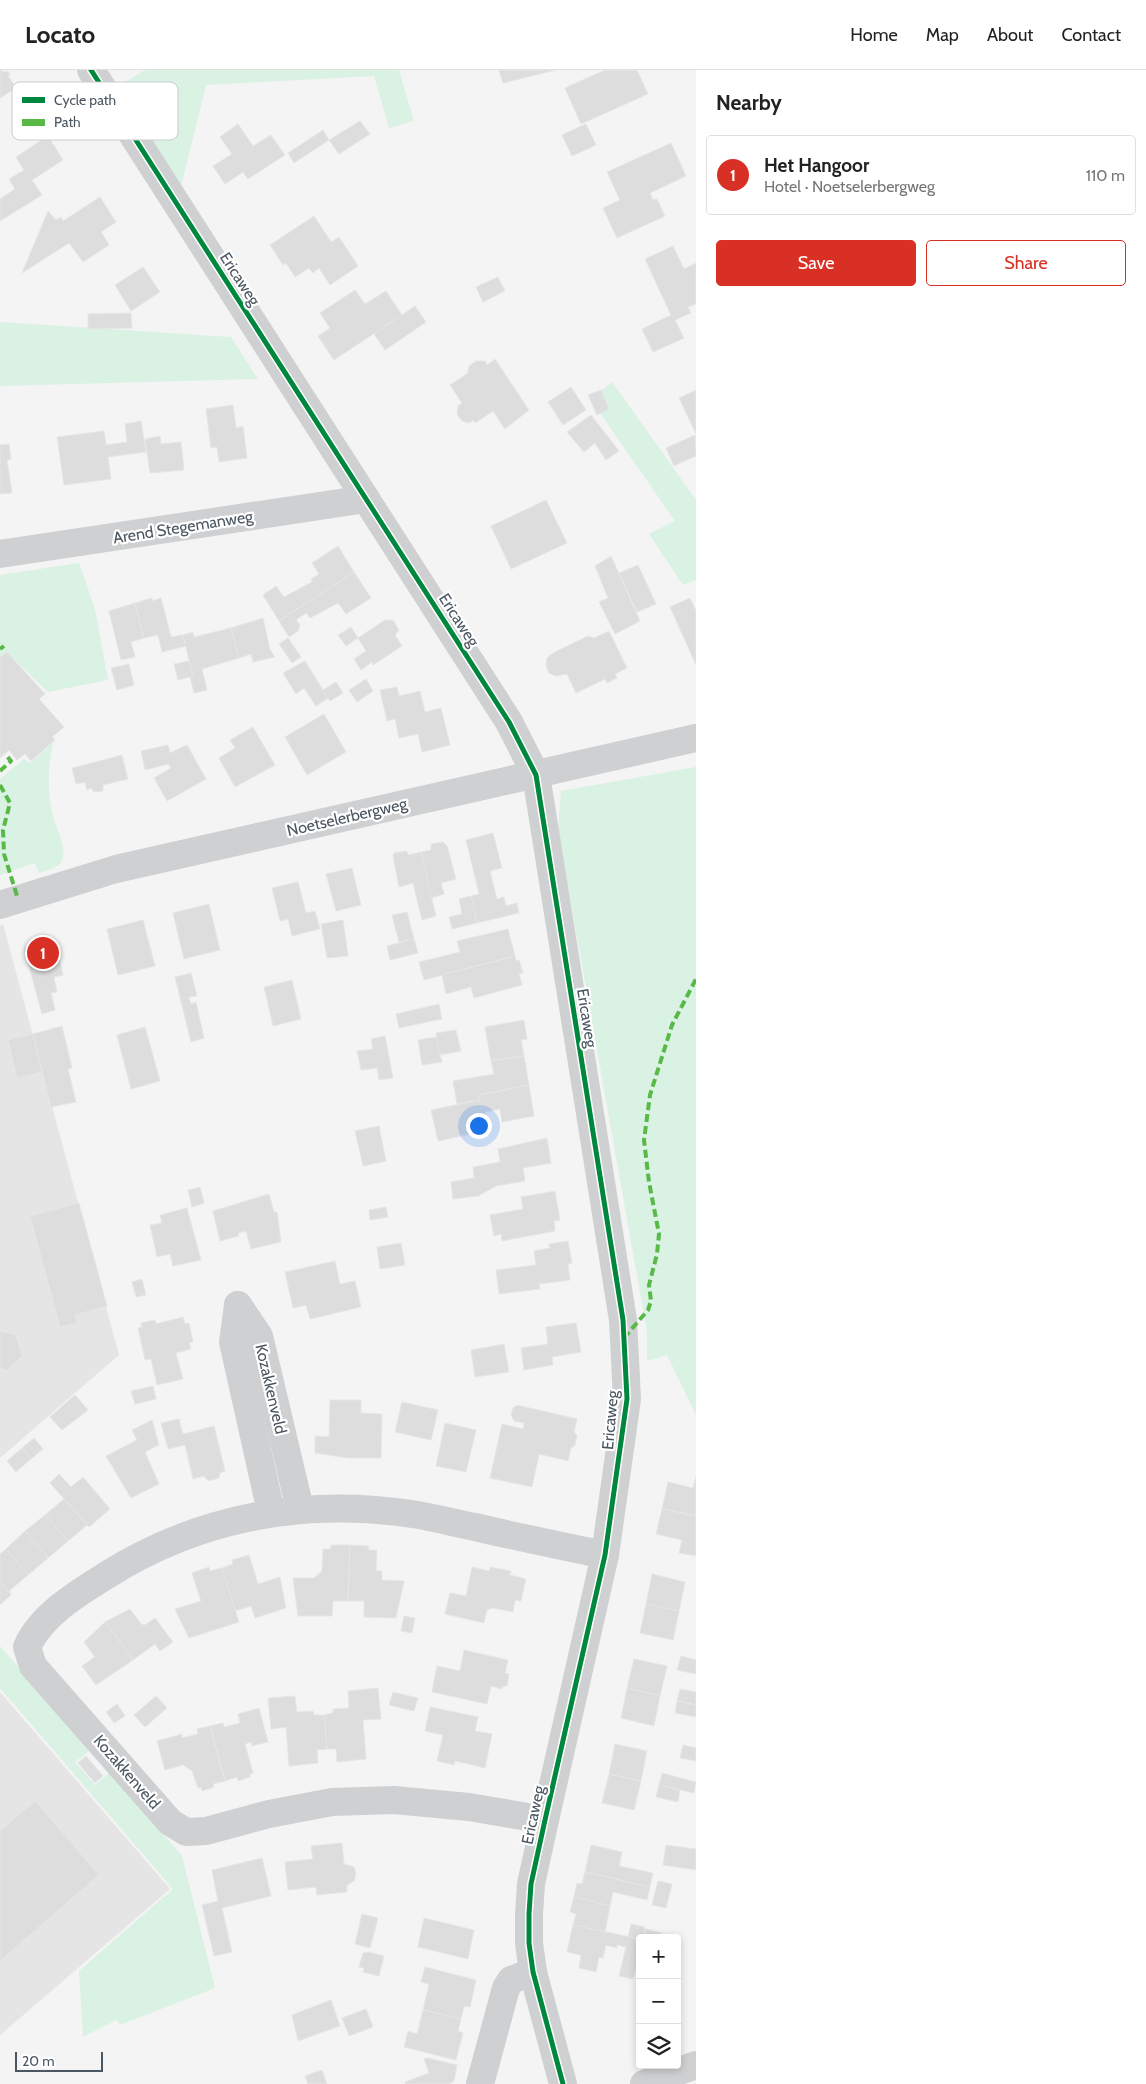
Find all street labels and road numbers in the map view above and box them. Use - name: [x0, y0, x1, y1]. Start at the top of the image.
- street label: Ericaweg: [216, 249, 265, 310]
- street label: Arend Stegemanweg: [112, 506, 255, 547]
- street label: Ericaweg: [435, 590, 484, 651]
- street label: Noetselerbergweg: [285, 794, 410, 840]
- street label: Ericaweg: [573, 987, 601, 1050]
- street label: Kozakkenveld: [251, 1342, 291, 1436]
- street label: Ericaweg: [598, 1388, 622, 1451]
- street label: Kozakkenveld: [90, 1731, 164, 1813]
- street label: Ericaweg: [518, 1783, 549, 1846]

